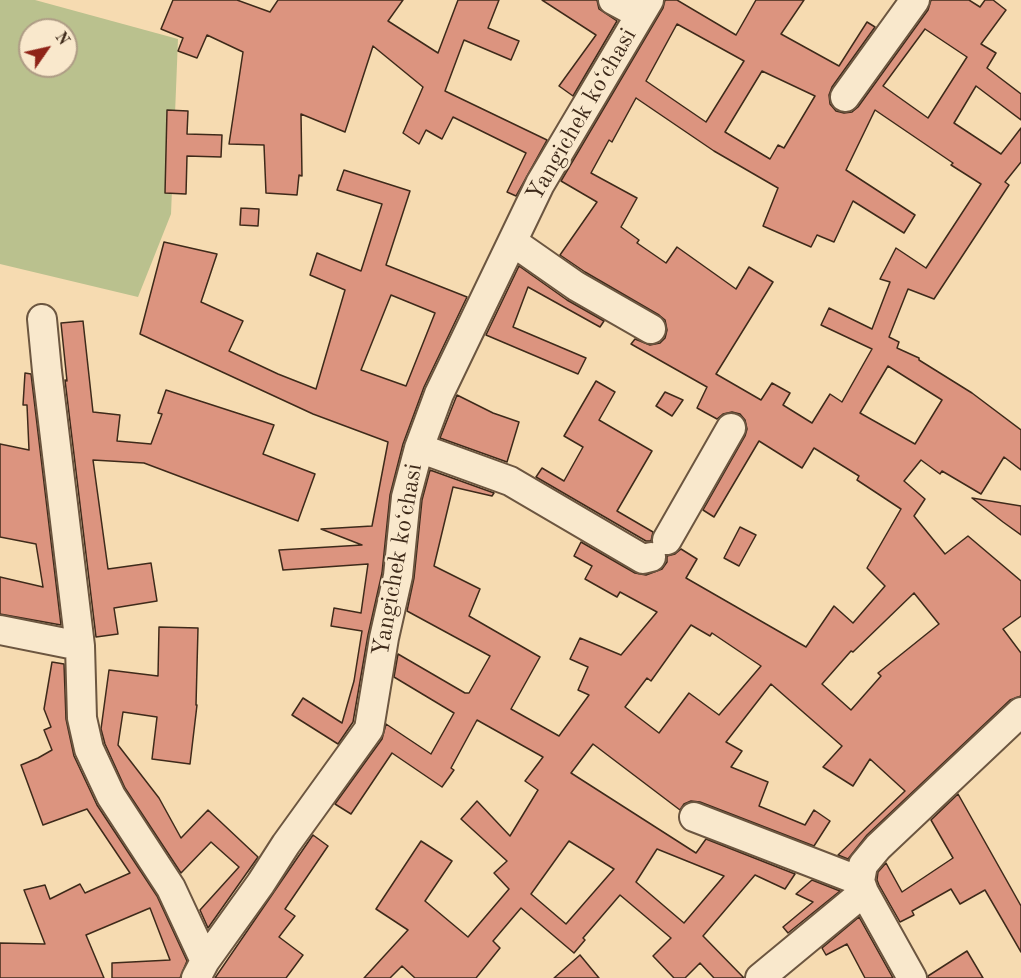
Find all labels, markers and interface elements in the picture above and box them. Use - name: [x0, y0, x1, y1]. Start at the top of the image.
- north arrow: [18, 18, 78, 78]
- street label: Yangichek koʻchasi: [521, 23, 643, 207]
- text: N: [51, 30, 71, 49]
- street label: Yangichek koʻchasi: [367, 461, 429, 659]

